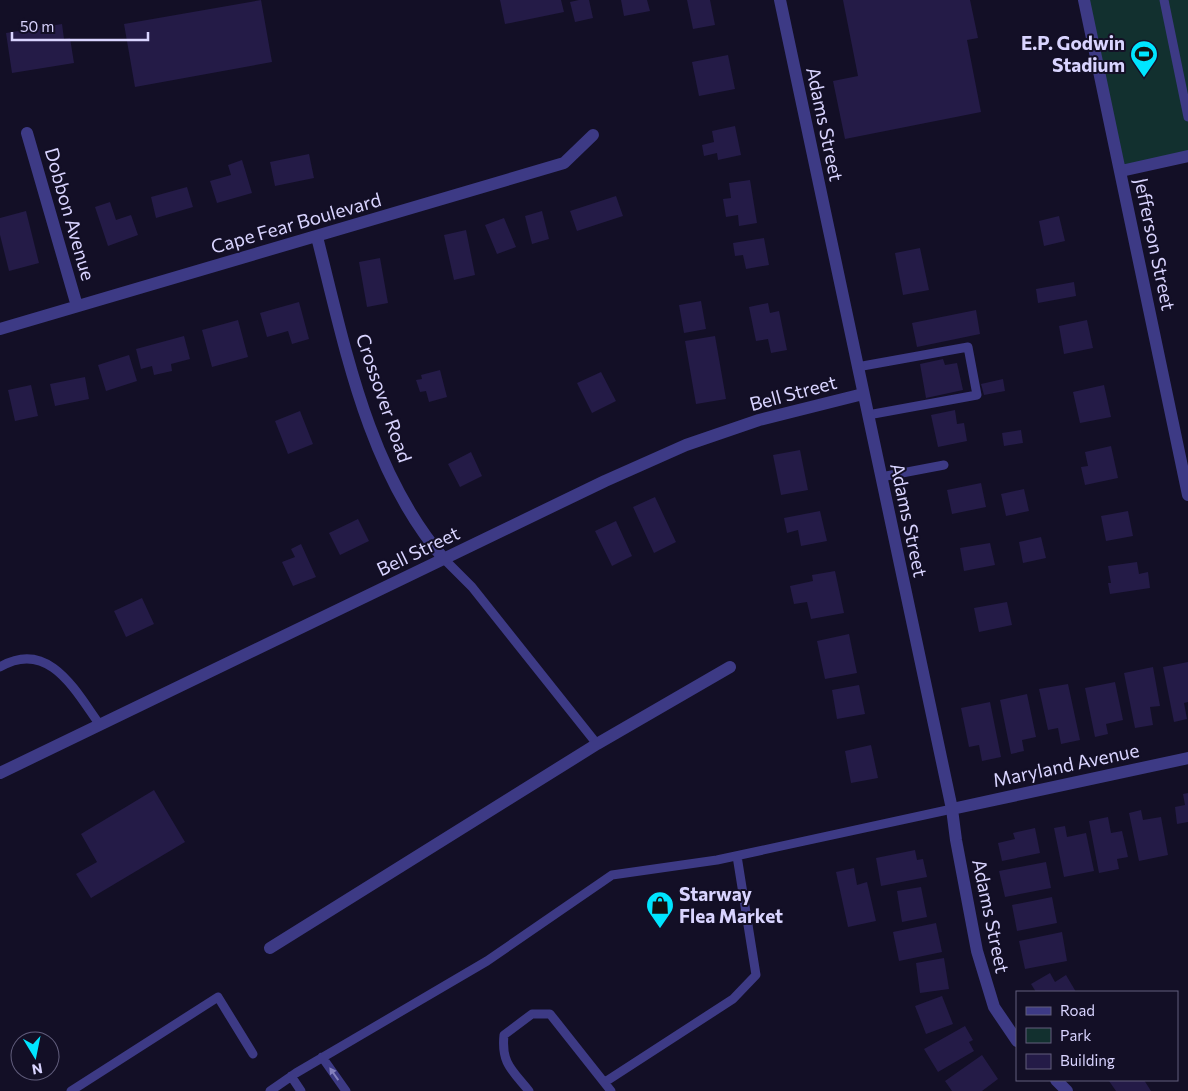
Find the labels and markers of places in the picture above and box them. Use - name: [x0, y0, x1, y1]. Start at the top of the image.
- place label: E.P. Godwin Stadium: [1021, 31, 1125, 76]
- sports icon: E.P. Godwin Stadium: [1129, 39, 1159, 78]
- place label: Starway Flea Market: [679, 882, 783, 927]
- shop icon: Starway Flea Market: [645, 890, 675, 929]

